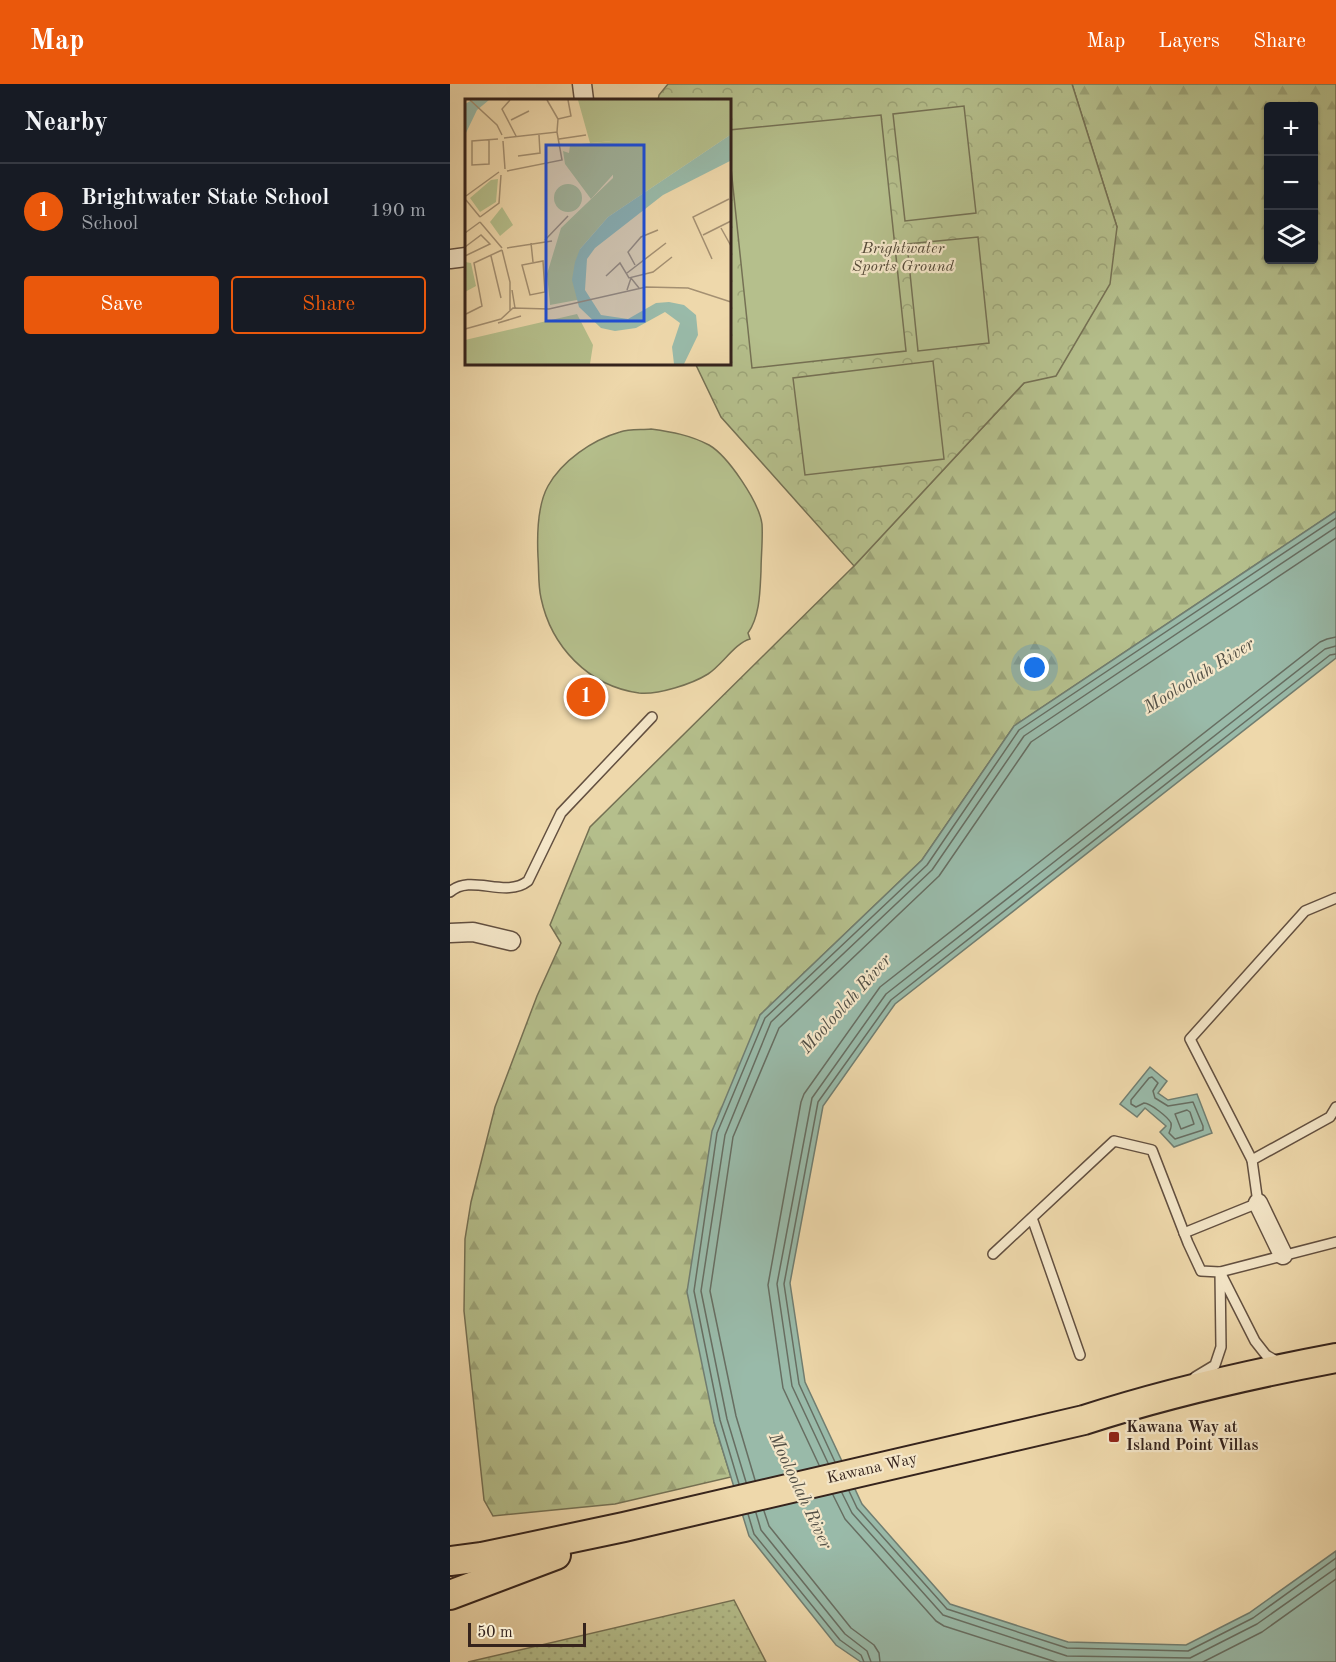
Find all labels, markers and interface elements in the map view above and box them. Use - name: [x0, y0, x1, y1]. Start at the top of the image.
- text: Map: [30, 28, 84, 56]
- text: Map: [1086, 31, 1125, 52]
- text: Layers: [1158, 31, 1220, 52]
- text: Share: [1253, 31, 1306, 52]
- inset map: [465, 99, 730, 364]
- map controls: [1264, 102, 1318, 264]
- button: +: [1264, 102, 1318, 156]
- text: Nearby: [24, 110, 108, 136]
- button: −: [1264, 156, 1318, 210]
- text: Brightwater State School: [81, 187, 329, 209]
- text: 1: [38, 201, 49, 221]
- text: 190 m: [370, 201, 426, 221]
- button: layers: [1264, 210, 1318, 264]
- text: School: [81, 214, 138, 234]
- park label: Brightwater Sports Ground: [852, 241, 955, 275]
- button: Save: [24, 276, 219, 334]
- button: Share: [231, 276, 426, 334]
- water label: Mooloolah River: [1140, 634, 1258, 718]
- your location: [1020, 653, 1049, 682]
- pin: 1: [566, 674, 606, 720]
- water label: Mooloolah River: [796, 950, 896, 1058]
- place label: Kawana Way at Island Point Villas: [1126, 1420, 1258, 1454]
- water label: Mooloolah River: [765, 1429, 835, 1553]
- marker: Kawana Way at Island Point Villas: [1107, 1430, 1121, 1444]
- street label: Kawana Way: [825, 1451, 919, 1487]
- scale bar: [468, 1620, 586, 1648]
- text: 50 m: [477, 1625, 513, 1641]

